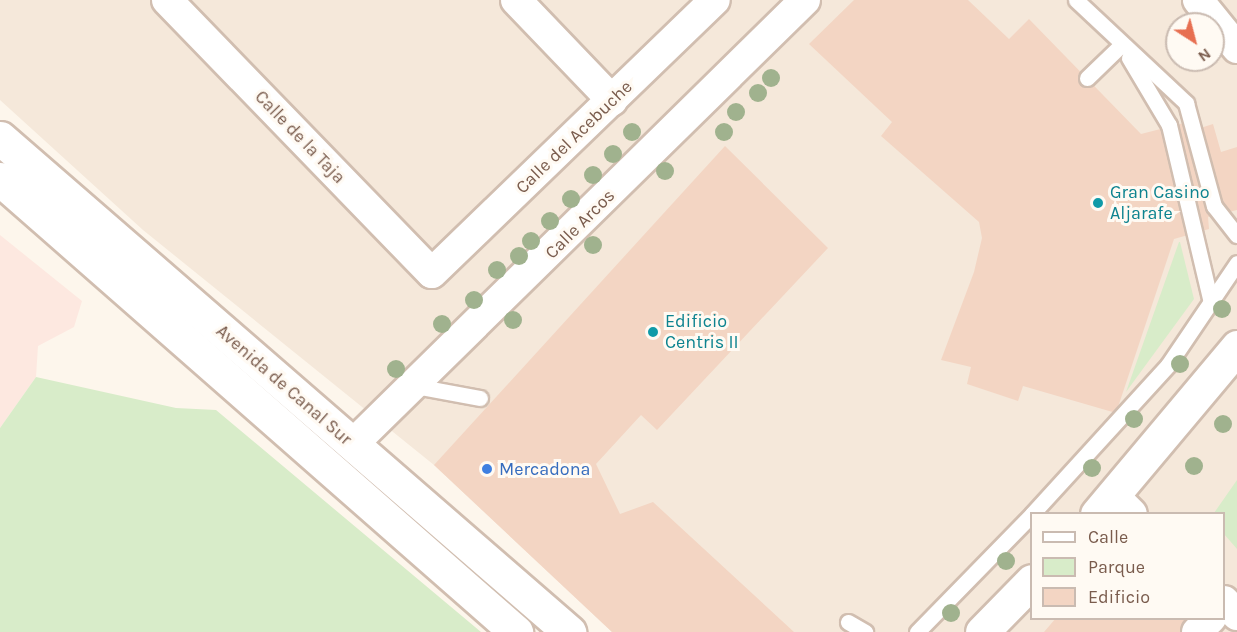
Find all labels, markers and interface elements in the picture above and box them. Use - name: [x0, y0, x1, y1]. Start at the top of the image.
- north arrow: [1165, 12, 1225, 72]
- text: N: [1194, 44, 1215, 66]
- street label: Calle del Acebuche: [511, 76, 637, 198]
- street label: Calle de la Taja: [250, 86, 350, 188]
- place label: Gran Casino Aljarafe: [1110, 182, 1210, 224]
- street label: Calle Arcos: [541, 185, 619, 263]
- marker: Gran Casino Aljarafe: [1091, 196, 1105, 210]
- place label: Edificio Centris II: [665, 311, 739, 354]
- street label: Avenida de Canal Sur: [212, 320, 356, 450]
- marker: Edificio Centris II: [646, 325, 660, 339]
- place label: Mercadona: [499, 458, 590, 480]
- marker: Mercadona: [480, 462, 494, 476]
- legend: [1030, 512, 1225, 620]
- text: Calle: [1088, 526, 1128, 548]
- text: Parque: [1088, 556, 1145, 578]
- text: Edificio: [1088, 586, 1150, 608]

